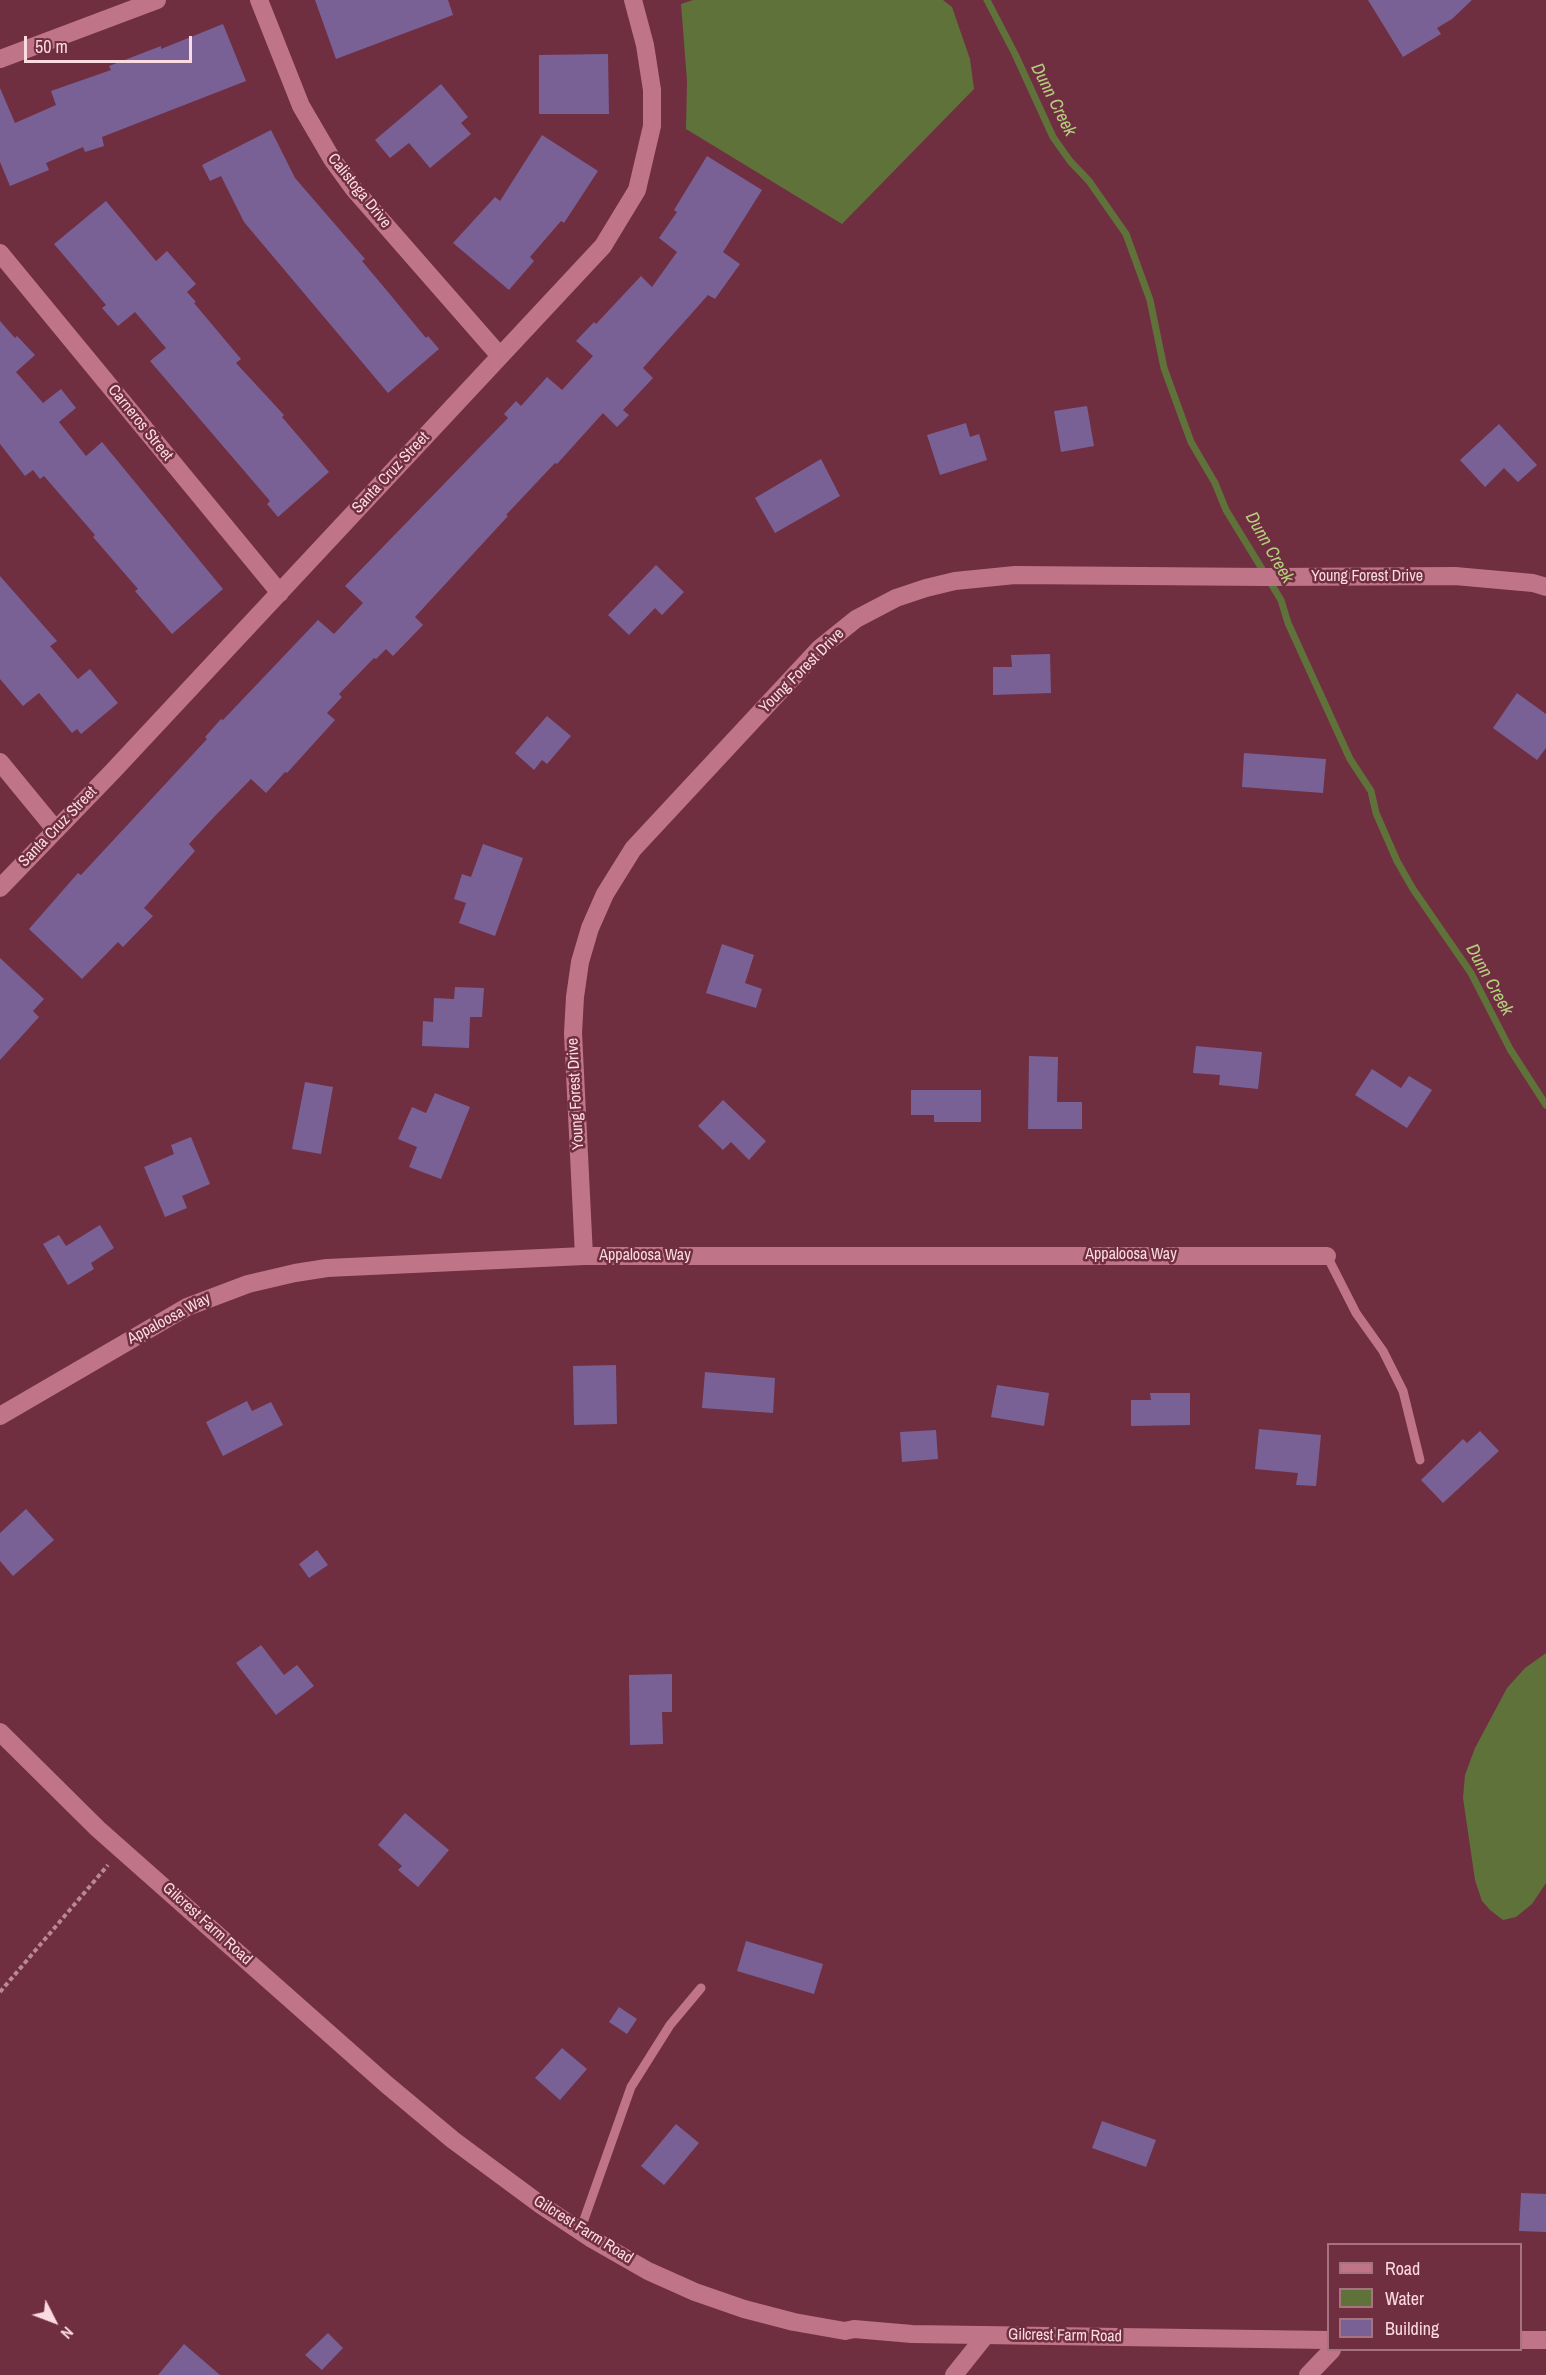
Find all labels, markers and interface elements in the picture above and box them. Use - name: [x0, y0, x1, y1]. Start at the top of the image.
- scale bar: [27, 24, 195, 62]
- text: 50 m: [35, 34, 68, 59]
- water label: Dunn Creek: [1026, 60, 1080, 140]
- street label: Calistoga Drive: [323, 150, 395, 232]
- street label: Carneros Street: [103, 381, 177, 465]
- street label: Santa Cruz Street: [348, 428, 434, 518]
- water label: Dunn Creek: [1240, 509, 1298, 587]
- street label: Young Forest Drive: [1311, 567, 1423, 587]
- street label: Young Forest Drive: [756, 625, 848, 717]
- street label: Santa Cruz Street: [15, 783, 101, 871]
- water label: Dunn Creek: [1460, 940, 1518, 1020]
- street label: Young Forest Drive: [563, 1038, 589, 1150]
- street label: Appaloosa Way: [1085, 1245, 1177, 1265]
- street label: Appaloosa Way: [599, 1246, 691, 1266]
- street label: Appaloosa Way: [124, 1289, 214, 1349]
- street label: Gilcrest Farm Road: [158, 1879, 256, 1969]
- street label: Gilcrest Farm Road: [530, 2192, 636, 2268]
- legend: [1327, 2243, 1522, 2351]
- text: Road: [1385, 2256, 1420, 2281]
- text: Water: [1385, 2286, 1424, 2311]
- north arrow: [24, 2291, 84, 2351]
- text: Building: [1385, 2316, 1439, 2341]
- text: N: [56, 2322, 79, 2344]
- street label: Gilcrest Farm Road: [1008, 2325, 1122, 2347]

